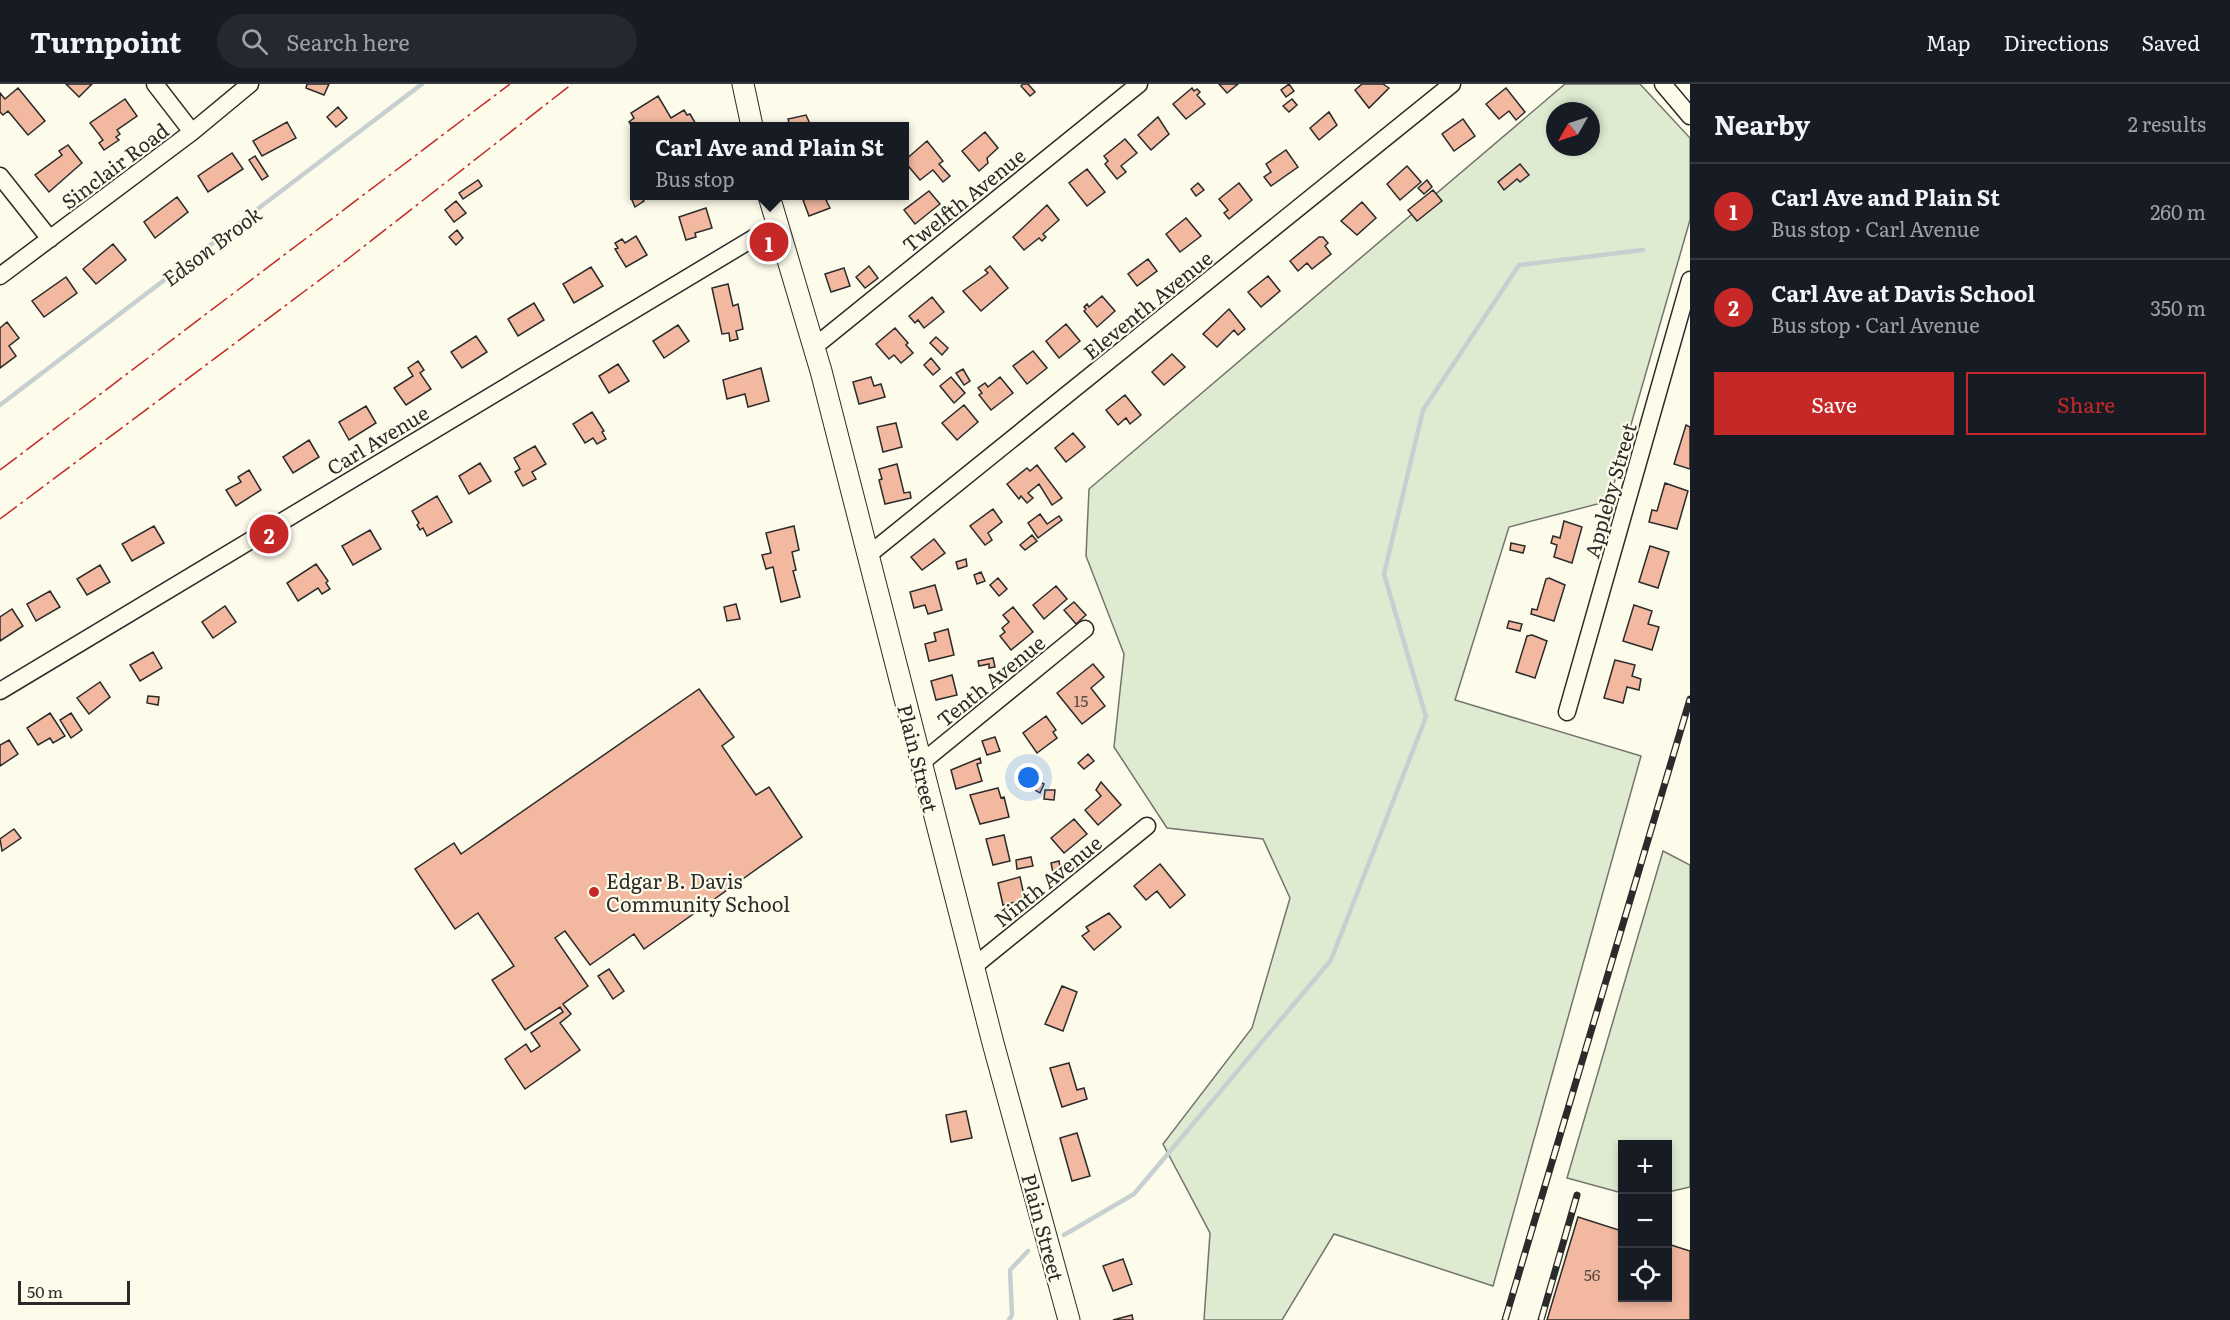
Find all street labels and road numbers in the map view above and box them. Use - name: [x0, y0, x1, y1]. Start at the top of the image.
- street label: Sinclair Road: [54, 115, 174, 215]
- street label: Twelfth Avenue: [895, 140, 1031, 258]
- street label: Eleventh Avenue: [1076, 242, 1218, 366]
- street label: Carl Avenue: [320, 397, 434, 481]
- street label: Appleby Street: [1575, 419, 1643, 561]
- street label: Tenth Avenue: [929, 627, 1051, 733]
- street label: Plain Street: [891, 701, 947, 815]
- street label: Ninth Avenue: [987, 827, 1107, 933]
- street label: Plain Street: [1015, 1170, 1073, 1284]

